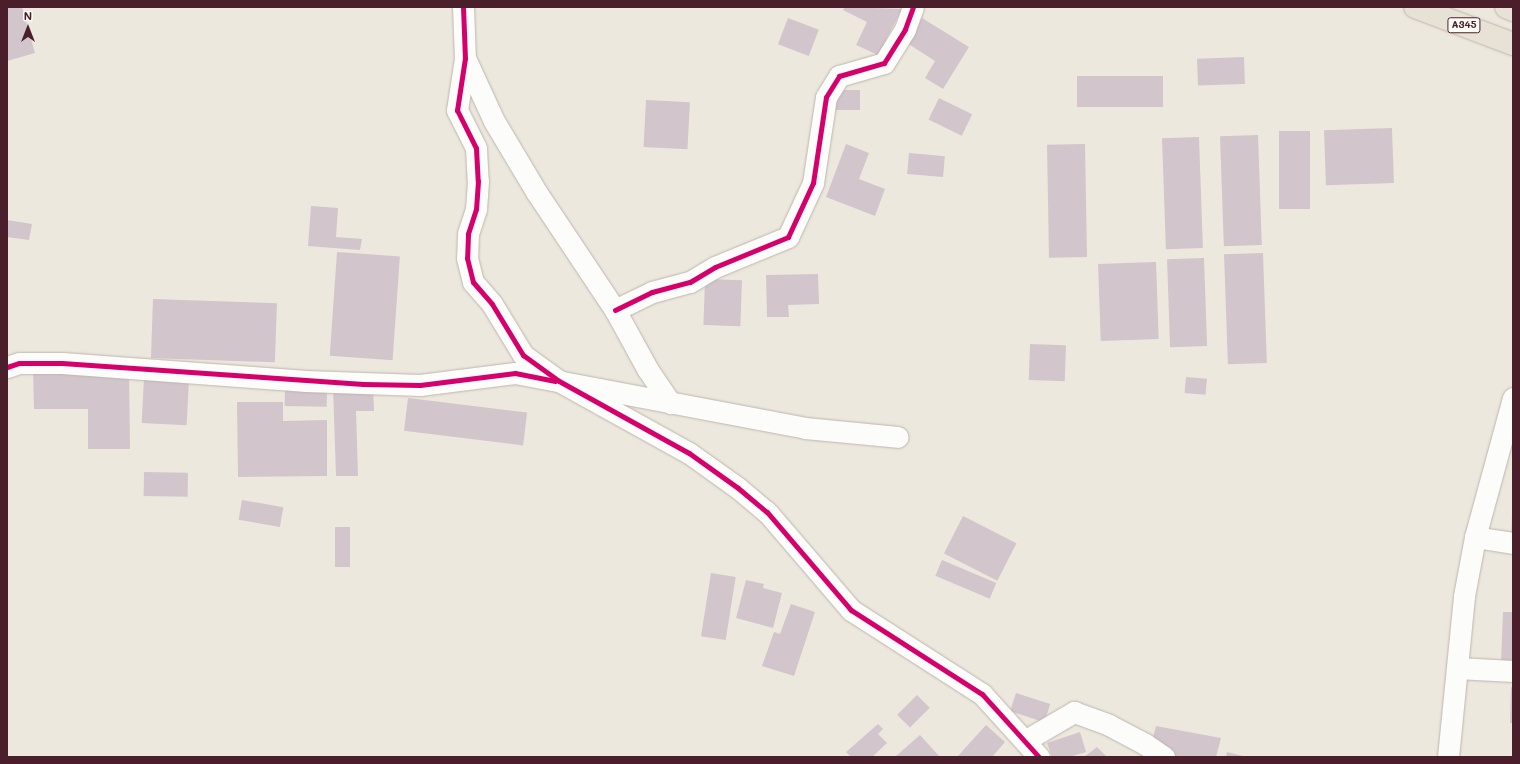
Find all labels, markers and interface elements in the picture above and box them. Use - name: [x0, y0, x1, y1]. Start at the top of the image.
- north arrow: [8, 8, 48, 48]
- text: N: [24, 8, 32, 23]
- road number: A345: [1447, 17, 1481, 33]

